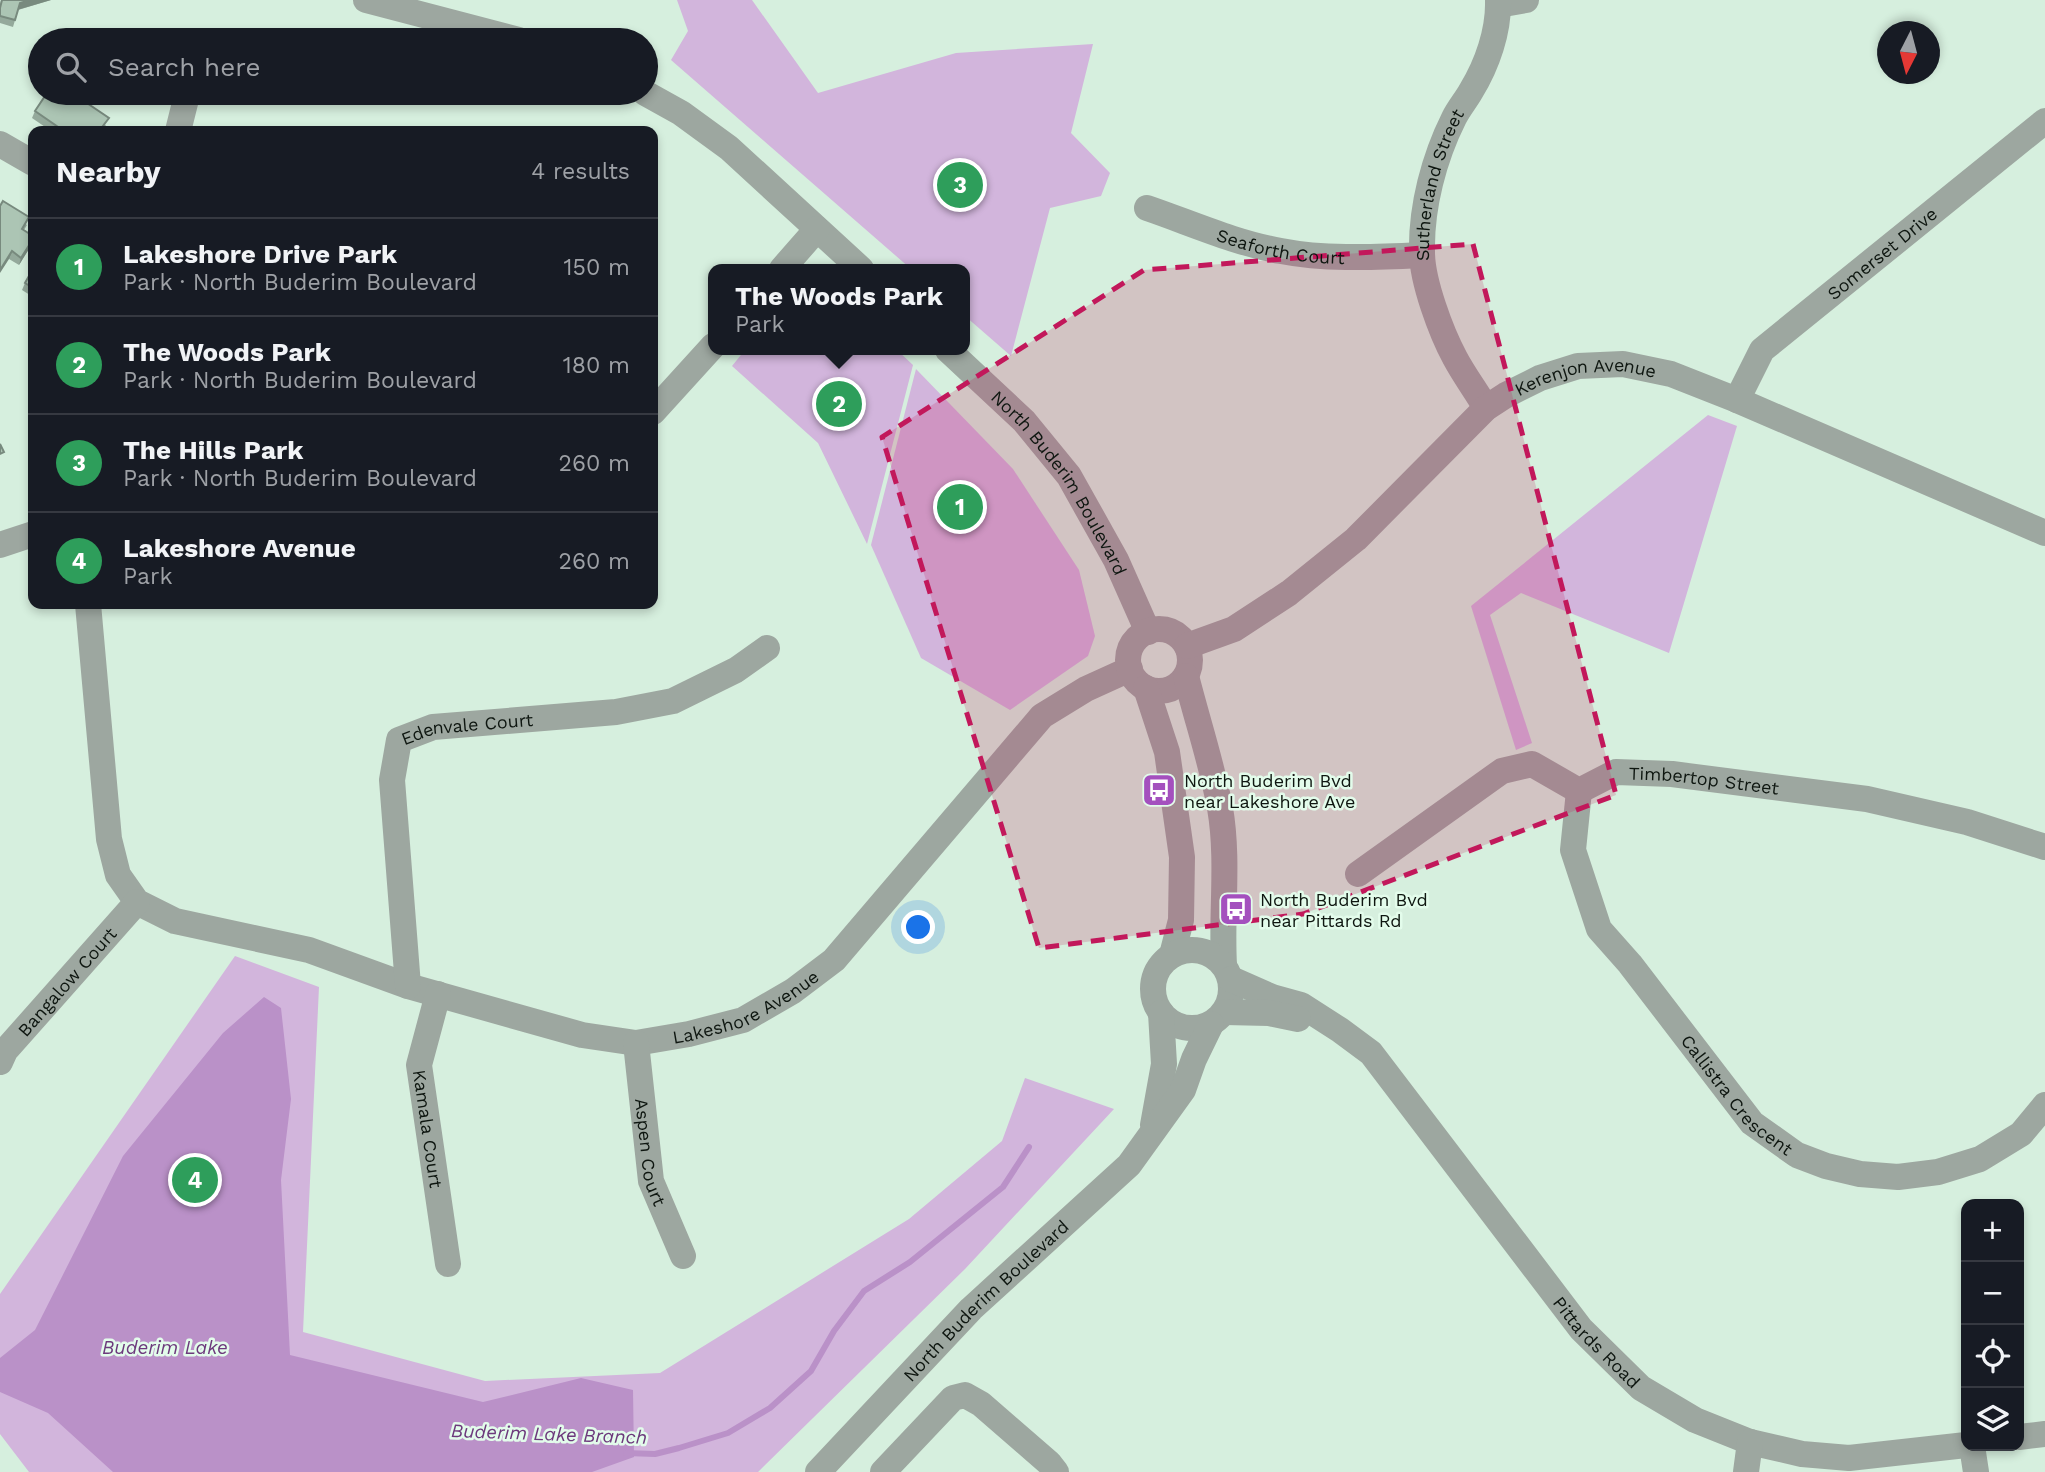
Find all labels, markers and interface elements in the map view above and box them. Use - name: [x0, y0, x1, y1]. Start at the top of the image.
- north arrow: [1877, 21, 1940, 84]
- search box: [28, 28, 658, 105]
- icon: search: [52, 48, 90, 86]
- text: Search here: [108, 52, 260, 82]
- street label: Sutherland Street: [1411, 104, 1468, 262]
- text: Nearby: [56, 154, 161, 189]
- text: 4 results: [531, 158, 630, 185]
- pin: 3: [937, 159, 983, 211]
- street label: Somerset Drive: [1823, 202, 1941, 304]
- street label: Seaforth Court: [1214, 224, 1345, 268]
- text: Lakeshore Drive Park: [123, 239, 397, 269]
- text: 1: [74, 254, 84, 281]
- text: 150 m: [564, 254, 630, 281]
- popup: [708, 264, 970, 355]
- text: Park · North Buderim Boulevard: [123, 269, 477, 296]
- text: The Woods Park: [735, 281, 943, 311]
- text: Park: [735, 311, 784, 338]
- text: The Woods Park: [123, 337, 331, 367]
- text: 2: [72, 352, 86, 379]
- text: 180 m: [563, 352, 630, 379]
- street label: Kerenjon Avenue: [1511, 353, 1658, 400]
- text: Park · North Buderim Boulevard: [123, 367, 477, 394]
- pin: 2: [816, 378, 862, 430]
- street label: North Buderim Boulevard: [987, 386, 1132, 578]
- text: The Hills Park: [123, 435, 303, 465]
- text: 3: [72, 450, 86, 477]
- text: 260 m: [559, 450, 630, 477]
- text: Park · North Buderim Boulevard: [123, 465, 477, 492]
- pin: 1: [937, 481, 983, 533]
- text: Lakeshore Avenue: [123, 533, 356, 563]
- text: 4: [72, 548, 86, 575]
- text: 260 m: [559, 548, 630, 575]
- text: Park: [123, 563, 172, 590]
- street label: Edenvale Court: [398, 708, 534, 749]
- street label: Timbertop Street: [1628, 762, 1781, 798]
- place label: North Buderim Bvd near Lakeshore Ave: [1184, 770, 1355, 812]
- bus stop icon: North Buderim Bvd near Lakeshore Ave: [1140, 771, 1178, 809]
- place label: North Buderim Bvd near Pittards Rd: [1260, 889, 1428, 931]
- bus stop icon: North Buderim Bvd near Pittards Rd: [1217, 890, 1255, 928]
- your location: [901, 910, 935, 944]
- street label: Bangalow Court: [13, 922, 121, 1040]
- street label: Lakeshore Avenue: [671, 965, 822, 1047]
- street label: Callistra Crescent: [1677, 1030, 1797, 1160]
- street label: Kamala Court: [409, 1068, 447, 1190]
- street label: Aspen Court: [632, 1097, 671, 1209]
- pin: 4: [172, 1154, 218, 1206]
- map controls: [1961, 1199, 2024, 1451]
- button: +: [1961, 1199, 2024, 1262]
- street label: North Buderim Boulevard: [898, 1215, 1072, 1385]
- button: −: [1961, 1262, 2024, 1325]
- street label: Pittards Road: [1549, 1292, 1645, 1392]
- button: locate: [1961, 1325, 2024, 1388]
- water label: Buderim Lake: [102, 1336, 228, 1359]
- button: layers: [1961, 1388, 2024, 1451]
- water label: Buderim Lake Branch: [451, 1419, 647, 1449]

